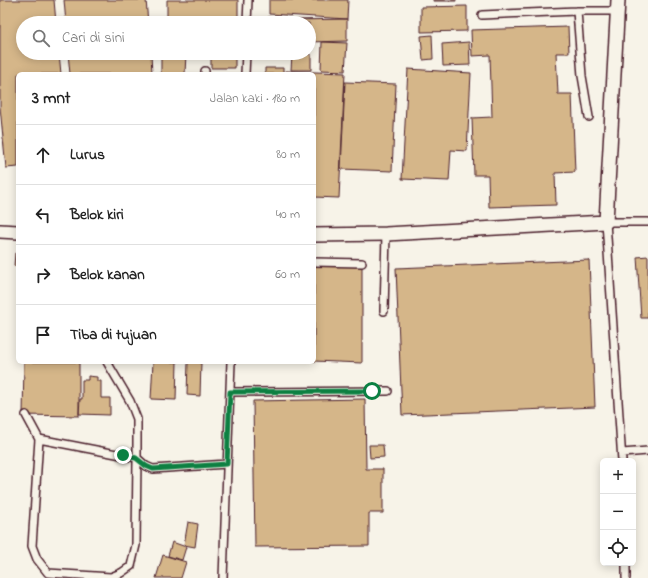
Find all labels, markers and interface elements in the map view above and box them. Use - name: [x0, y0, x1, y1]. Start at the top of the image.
- search box: [16, 16, 316, 60]
- icon: search: [30, 27, 52, 49]
- text: Cari di sini: [62, 27, 125, 49]
- text: 3 mnt: [32, 86, 71, 111]
- text: Jalan kaki · 180 m: [210, 89, 300, 108]
- icon: ahead: [32, 144, 54, 166]
- text: Lurus: [70, 144, 105, 166]
- text: 80 m: [276, 145, 300, 164]
- icon: left: [32, 204, 54, 226]
- text: Belok kiri: [70, 204, 124, 226]
- text: 40 m: [276, 205, 300, 224]
- icon: right: [32, 264, 54, 286]
- text: Belok kanan: [70, 264, 145, 286]
- text: 60 m: [275, 265, 300, 284]
- icon: arrive: [32, 324, 54, 346]
- text: Tiba di tujuan: [70, 324, 157, 346]
- route start: [363, 382, 381, 400]
- route end: [114, 446, 132, 464]
- map controls: [600, 458, 636, 566]
- button: +: [600, 458, 636, 494]
- button: −: [600, 494, 636, 530]
- button: locate: [600, 530, 636, 566]

